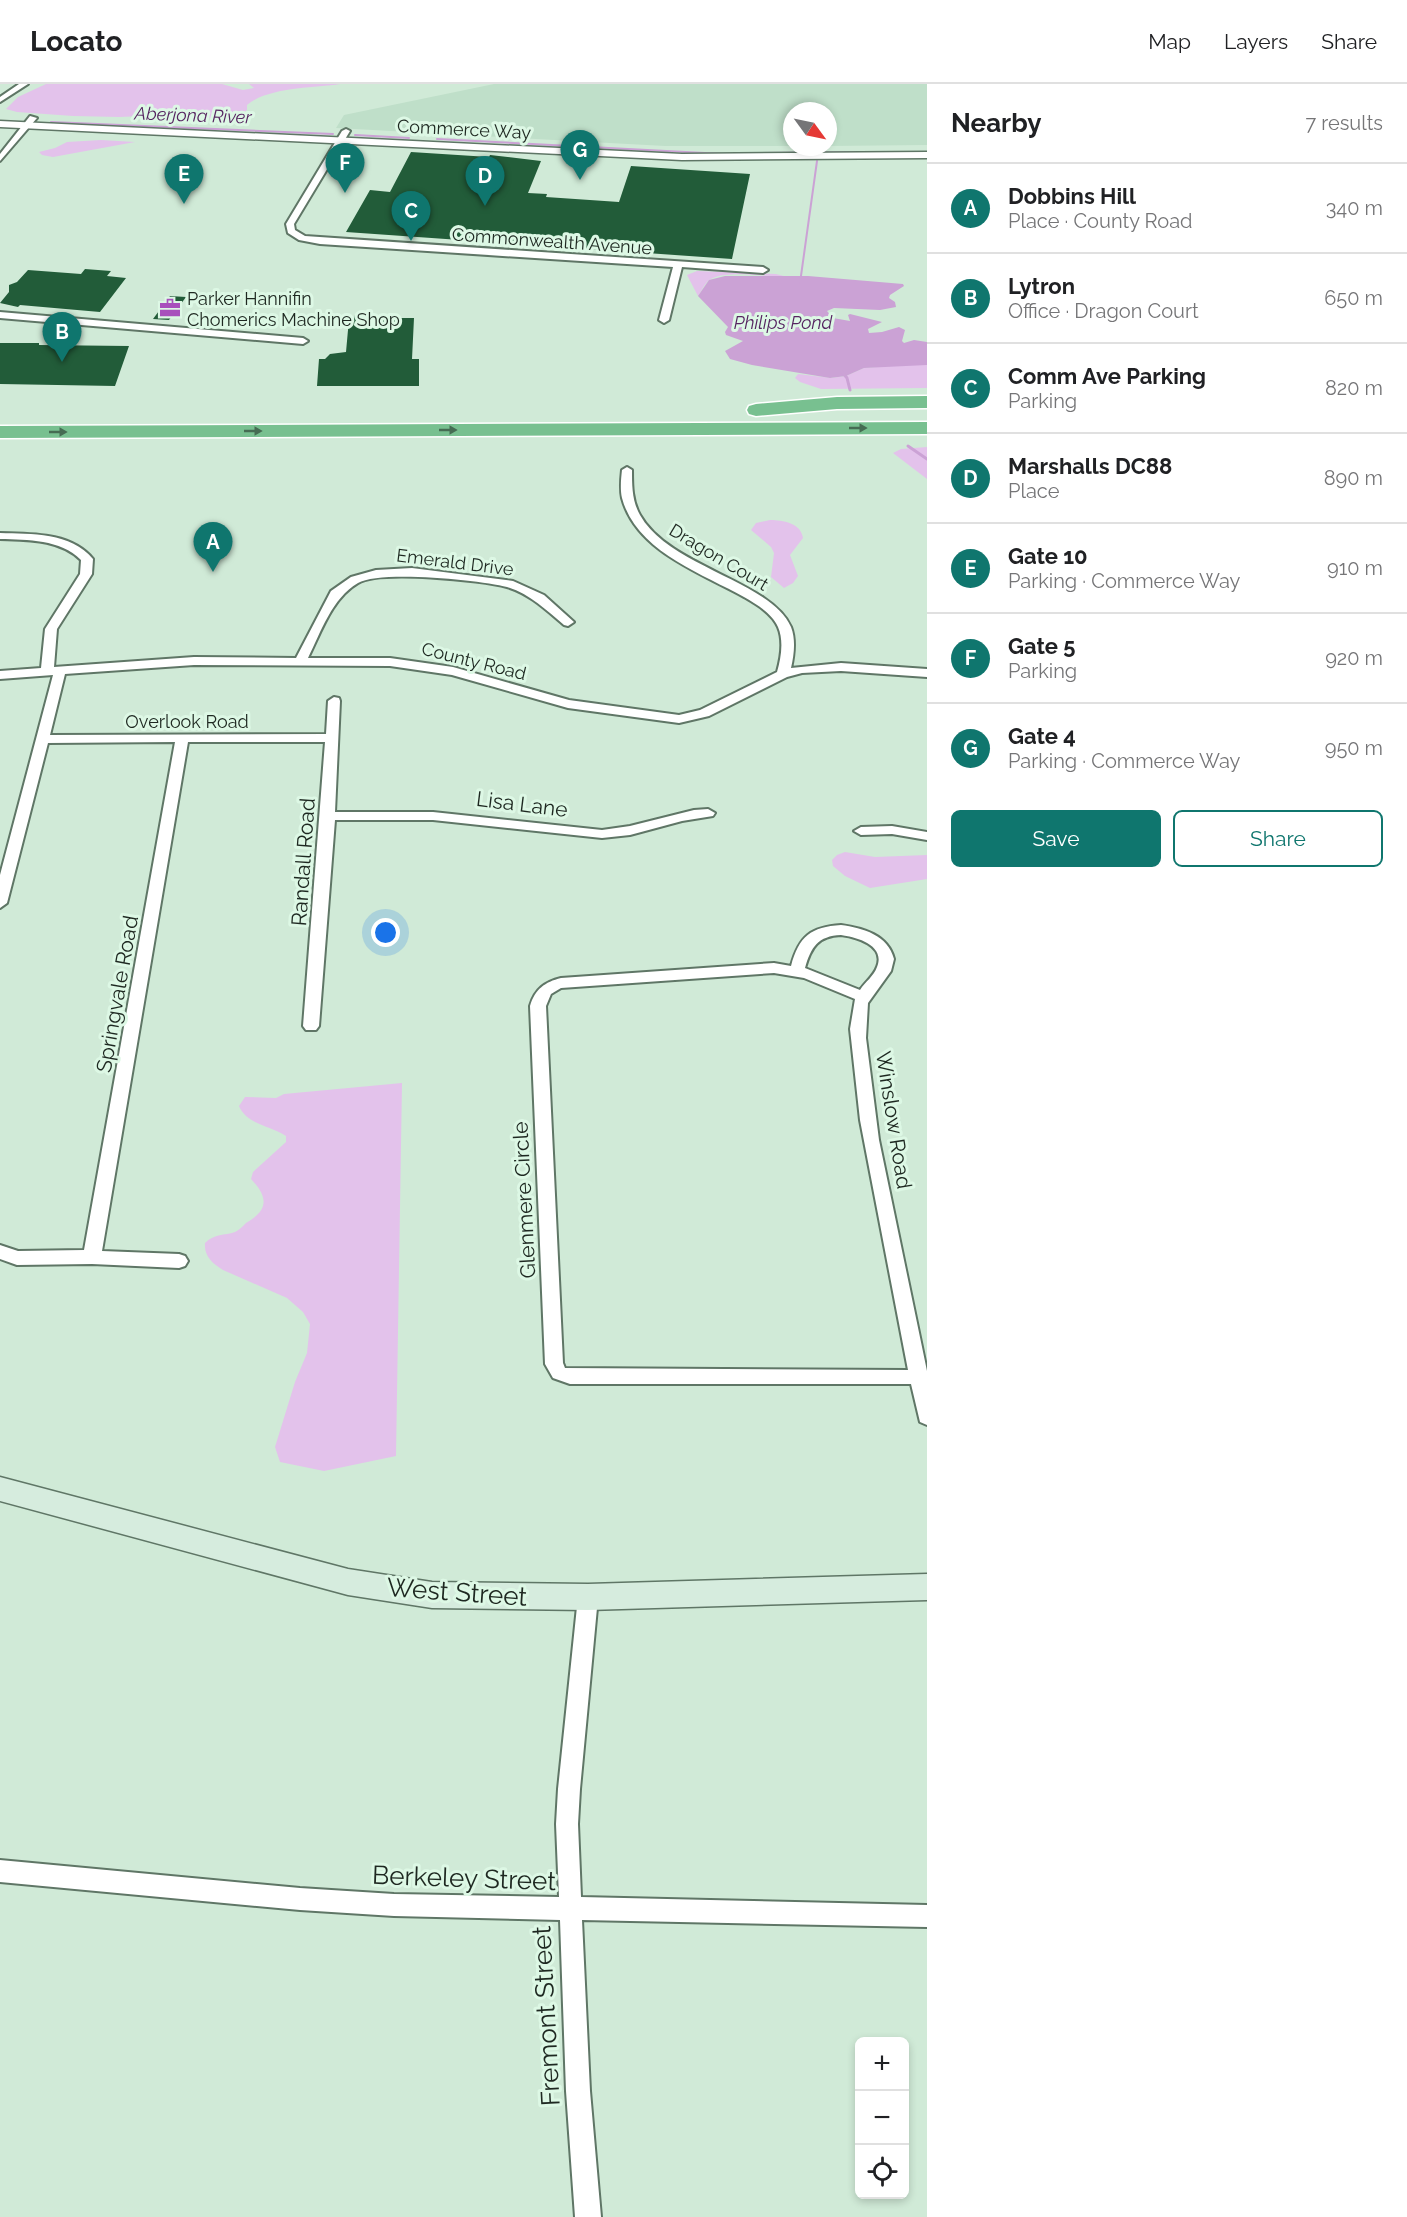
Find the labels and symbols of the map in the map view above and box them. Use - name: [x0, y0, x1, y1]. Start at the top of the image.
- water label: Aberjona River: [133, 102, 253, 128]
- north arrow: [783, 102, 837, 156]
- street label: Commerce Way: [396, 115, 532, 143]
- pin: G: [560, 130, 600, 180]
- pin: F: [326, 144, 364, 193]
- pin: E: [164, 154, 204, 204]
- pin: D: [466, 156, 504, 206]
- pin: C: [392, 192, 430, 241]
- street label: Commonwealth Avenue: [451, 224, 653, 258]
- place label: Parker Hannifin Chomerics Machine Shop: [187, 288, 400, 330]
- office icon: Parker Hannifin Chomerics Machine Shop: [158, 296, 182, 320]
- pin: B: [42, 312, 82, 362]
- water label: Philips Pond: [734, 312, 834, 333]
- one-way arrow: [848, 423, 867, 433]
- one-way arrow: [439, 425, 458, 435]
- one-way arrow: [244, 426, 263, 436]
- one-way arrow: [49, 427, 68, 437]
- street label: Dragon Court: [666, 519, 772, 595]
- pin: A: [194, 522, 232, 572]
- street label: Emerald Drive: [395, 544, 515, 580]
- street label: County Road: [419, 638, 529, 684]
- street label: Overlook Road: [125, 711, 249, 732]
- street label: Lisa Lane: [475, 786, 569, 822]
- street label: Randall Road: [286, 797, 320, 927]
- street label: Springvale Road: [91, 914, 143, 1074]
- your location: [371, 918, 400, 947]
- street label: Winslow Road: [871, 1049, 917, 1191]
- street label: Glenmere Circle: [507, 1121, 541, 1279]
- street label: West Street: [386, 1572, 529, 1612]
- street label: Berkeley Street: [371, 1860, 557, 1896]
- street label: Fremont Street: [526, 1925, 566, 2107]

